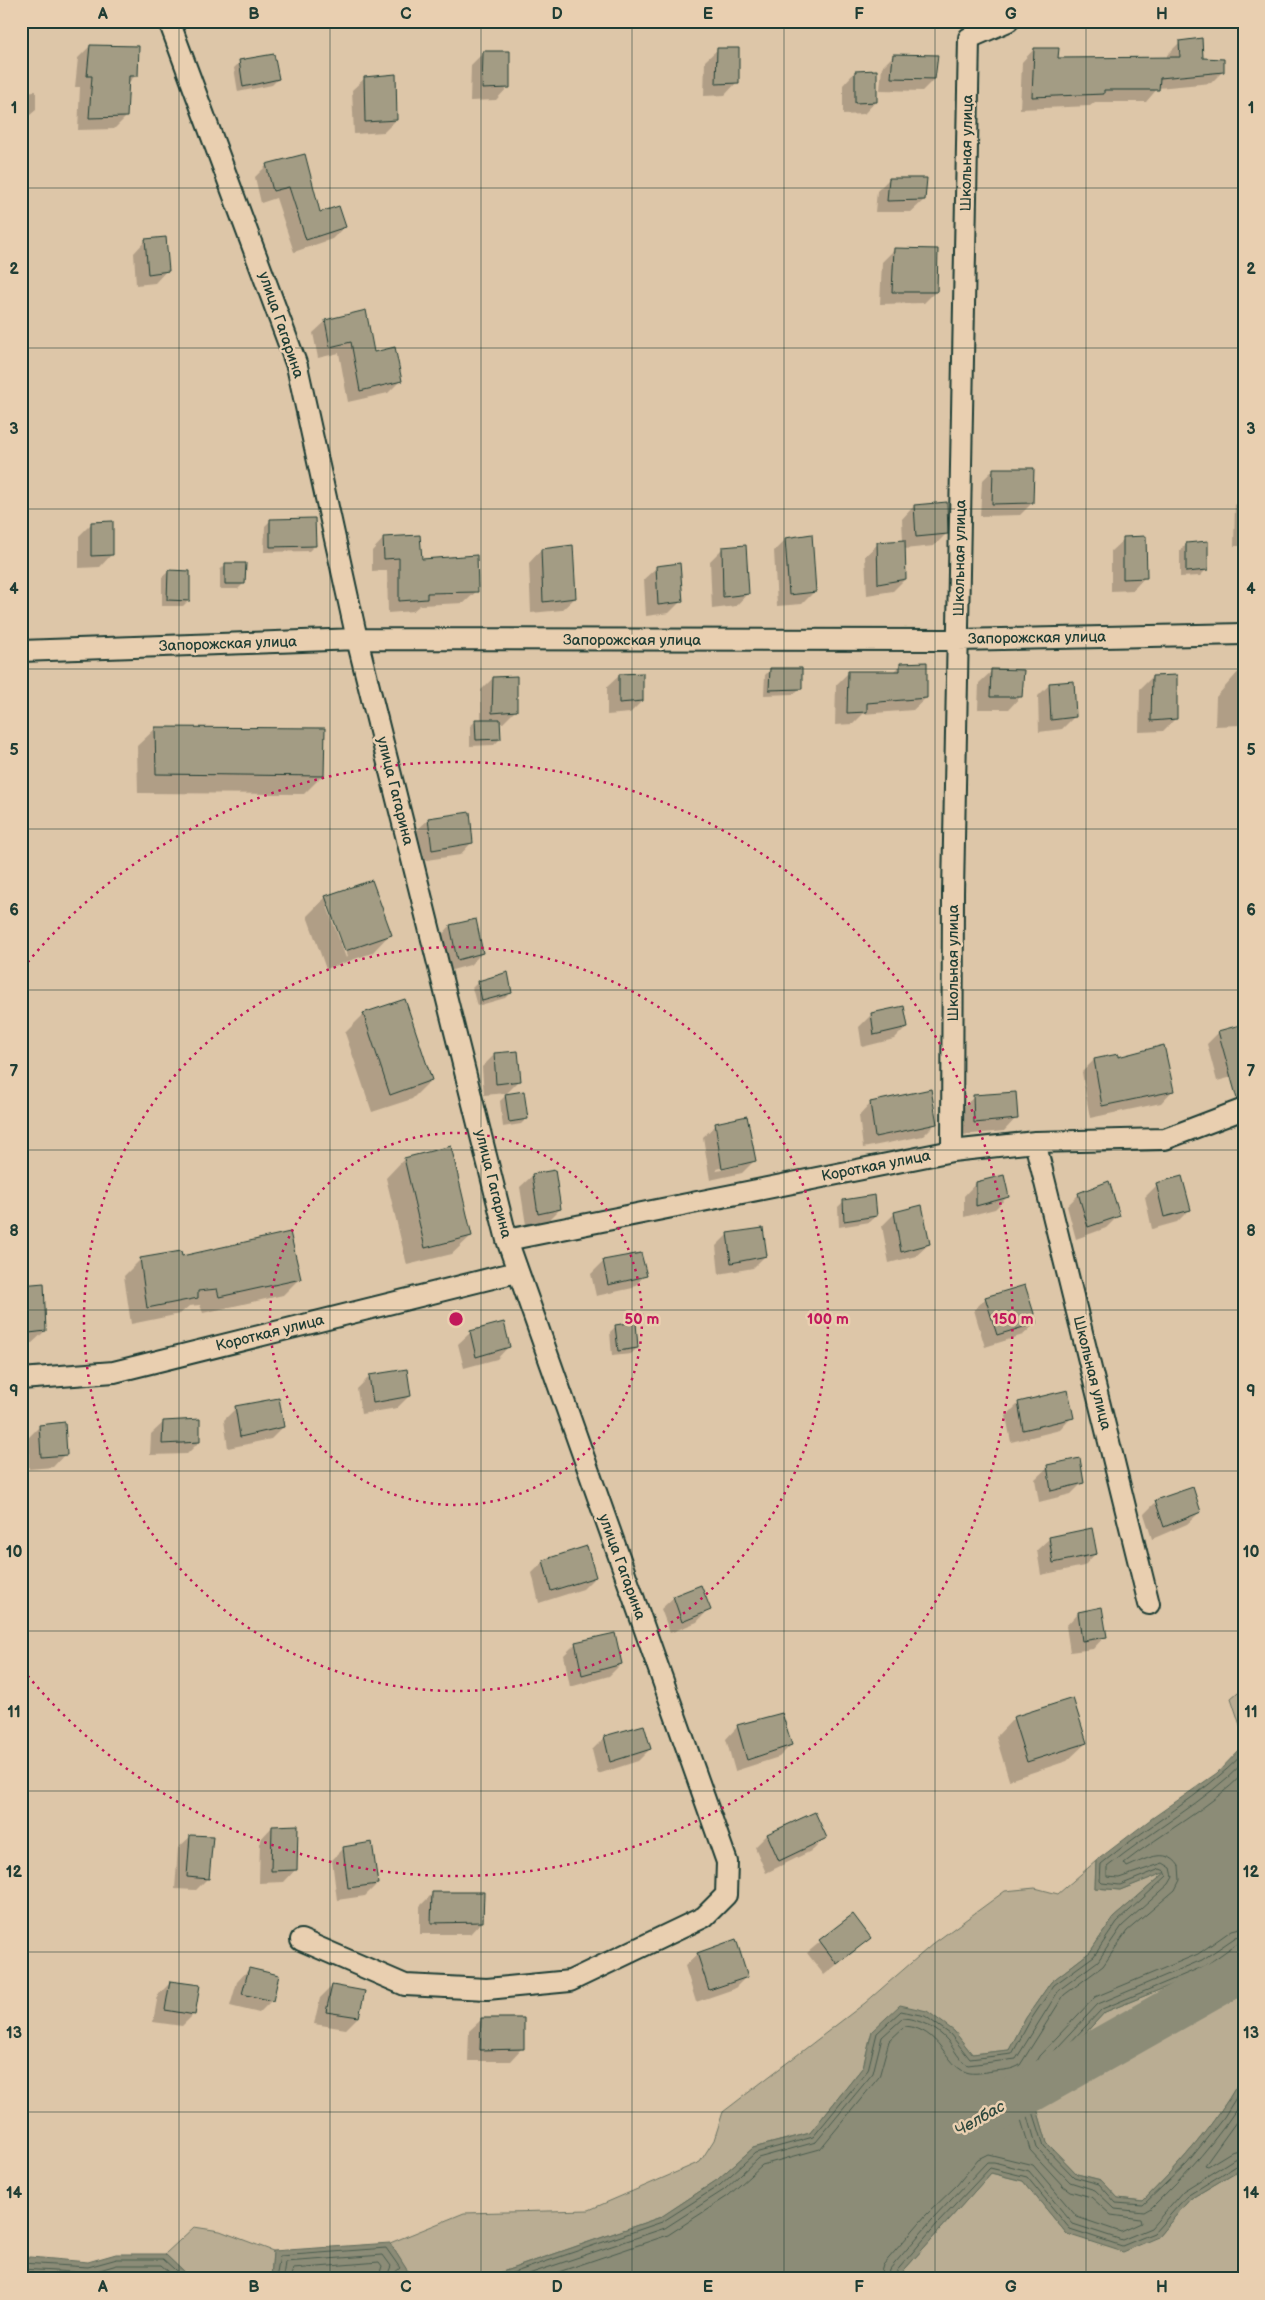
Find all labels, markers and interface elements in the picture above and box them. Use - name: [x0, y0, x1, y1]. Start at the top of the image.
- text: A: [97, 5, 108, 24]
- text: B: [248, 5, 260, 24]
- text: C: [400, 5, 412, 24]
- text: D: [551, 5, 563, 24]
- text: E: [703, 5, 713, 24]
- text: F: [854, 5, 864, 24]
- text: G: [1005, 5, 1017, 24]
- text: H: [1156, 5, 1168, 24]
- street label: Школьная улица: [956, 94, 978, 212]
- text: 1: [11, 99, 17, 118]
- text: 1: [1248, 99, 1254, 118]
- text: 2: [9, 260, 19, 279]
- text: 2: [1246, 260, 1256, 279]
- street label: улица Гагарина: [254, 269, 308, 381]
- text: 3: [9, 420, 19, 439]
- text: 3: [1246, 420, 1256, 439]
- street label: Школьная улица: [949, 499, 971, 617]
- text: 4: [9, 580, 19, 599]
- text: 4: [1246, 580, 1256, 599]
- street label: Запорожская улица: [968, 627, 1106, 649]
- street label: Запорожская улица: [563, 631, 701, 650]
- street label: Запорожская улица: [159, 632, 298, 656]
- street label: улица Гагарина: [372, 735, 418, 847]
- text: 5: [9, 741, 19, 760]
- text: 5: [1246, 741, 1256, 760]
- text: 6: [9, 901, 19, 920]
- text: 6: [1246, 901, 1256, 920]
- street label: Школьная улица: [944, 904, 963, 1022]
- text: 7: [10, 1062, 19, 1081]
- text: 7: [1247, 1062, 1256, 1081]
- street label: улица Гагарина: [470, 1128, 516, 1240]
- street label: Короткая улица: [820, 1146, 932, 1186]
- text: 8: [9, 1222, 19, 1241]
- text: 8: [1246, 1222, 1256, 1241]
- street label: Короткая улица: [214, 1310, 326, 1356]
- centre of rings: [447, 1310, 465, 1328]
- text: 50 m: [625, 1310, 660, 1329]
- text: 100 m: [807, 1310, 849, 1329]
- text: 150 m: [992, 1310, 1034, 1329]
- street label: Школьная улица: [1069, 1314, 1115, 1432]
- text: 9: [9, 1382, 19, 1401]
- text: 9: [1246, 1382, 1256, 1401]
- street label: улица Гагарина: [594, 1511, 650, 1623]
- text: 10: [6, 1543, 22, 1562]
- text: 10: [1243, 1543, 1259, 1562]
- text: 11: [7, 1703, 21, 1722]
- text: 11: [1244, 1703, 1258, 1722]
- text: 12: [6, 1863, 23, 1882]
- text: 12: [1243, 1863, 1260, 1882]
- text: 13: [6, 2024, 22, 2043]
- text: 13: [1243, 2024, 1259, 2043]
- water label: Челбас: [952, 2097, 1009, 2141]
- text: 14: [6, 2184, 23, 2203]
- text: 14: [1243, 2184, 1260, 2203]
- text: A: [97, 2278, 108, 2297]
- text: B: [248, 2278, 260, 2297]
- text: C: [400, 2278, 412, 2297]
- text: D: [551, 2278, 563, 2297]
- text: E: [703, 2278, 713, 2297]
- text: F: [854, 2278, 864, 2297]
- text: G: [1005, 2278, 1017, 2297]
- text: H: [1156, 2278, 1168, 2297]

